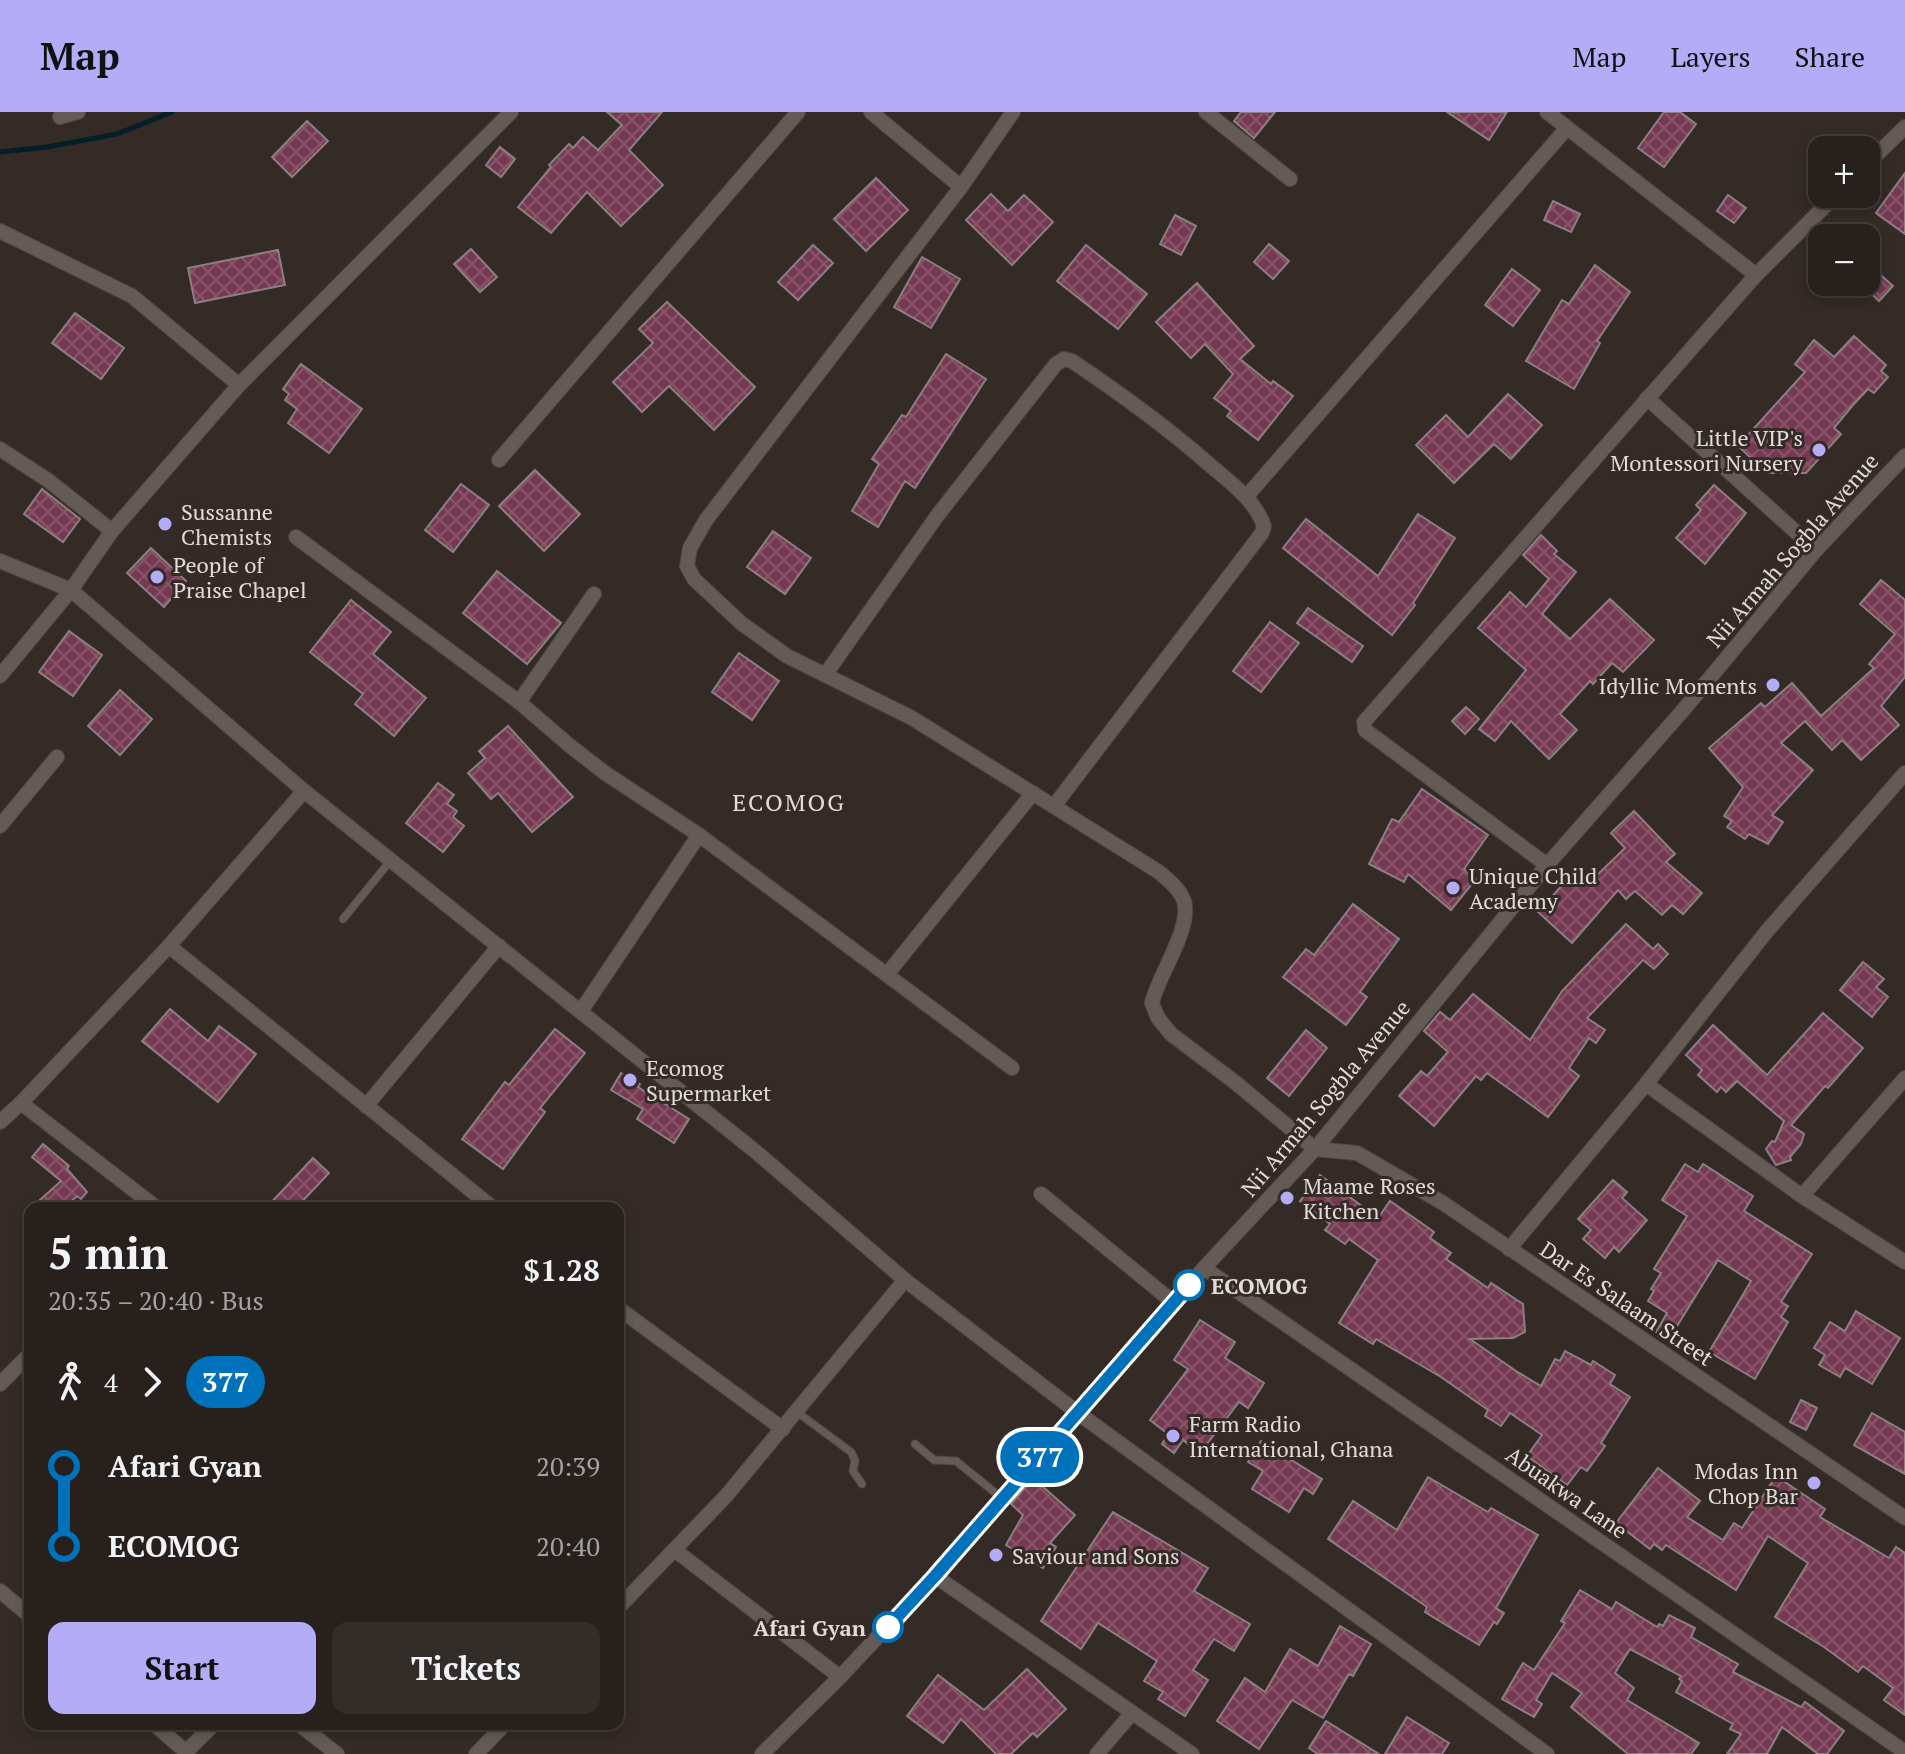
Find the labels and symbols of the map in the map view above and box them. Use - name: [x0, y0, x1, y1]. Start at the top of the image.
- place label: Little VIP's Montessori Nursery: [1610, 423, 1804, 477]
- marker: Little VIP's Montessori Nursery: [1810, 441, 1828, 459]
- street label: Nii Armah Sogbla Avenue: [1700, 447, 1884, 653]
- place label: Sussanne Chemists: [181, 497, 273, 551]
- marker: Sussanne Chemists: [156, 515, 174, 533]
- place label: People of Praise Chapel: [173, 550, 307, 604]
- marker: People of Praise Chapel: [148, 568, 166, 586]
- place label: Idyllic Moments: [1598, 671, 1757, 700]
- marker: Idyllic Moments: [1764, 676, 1782, 694]
- district label: ECOMOG: [732, 786, 846, 818]
- place label: Unique Child Academy: [1469, 861, 1597, 915]
- marker: Unique Child Academy: [1444, 879, 1462, 897]
- street label: Nii Armah Sogbla Avenue: [1234, 994, 1416, 1202]
- place label: Ecomog Supermarket: [646, 1053, 771, 1107]
- marker: Ecomog Supermarket: [621, 1071, 639, 1089]
- place label: Maame Roses Kitchen: [1303, 1171, 1436, 1225]
- marker: Maame Roses Kitchen: [1278, 1189, 1296, 1207]
- street label: Dar Es Salaam Street: [1535, 1234, 1719, 1372]
- marker: ECOMOG: [1174, 1270, 1204, 1300]
- place label: ECOMOG: [1211, 1271, 1308, 1300]
- place label: Farm Radio International, Ghana: [1189, 1409, 1393, 1463]
- marker: Farm Radio International, Ghana: [1164, 1427, 1182, 1445]
- line badge: 377: [994, 1431, 1086, 1483]
- street label: Abuakwa Lane: [1501, 1439, 1633, 1545]
- place label: Modas Inn Chop Bar: [1695, 1456, 1799, 1510]
- marker: Modas Inn Chop Bar: [1805, 1474, 1823, 1492]
- place label: Saviour and Sons: [1012, 1541, 1180, 1570]
- marker: Saviour and Sons: [987, 1546, 1005, 1564]
- marker: Afari Gyan: [873, 1612, 903, 1642]
- place label: Afari Gyan: [753, 1613, 866, 1642]

